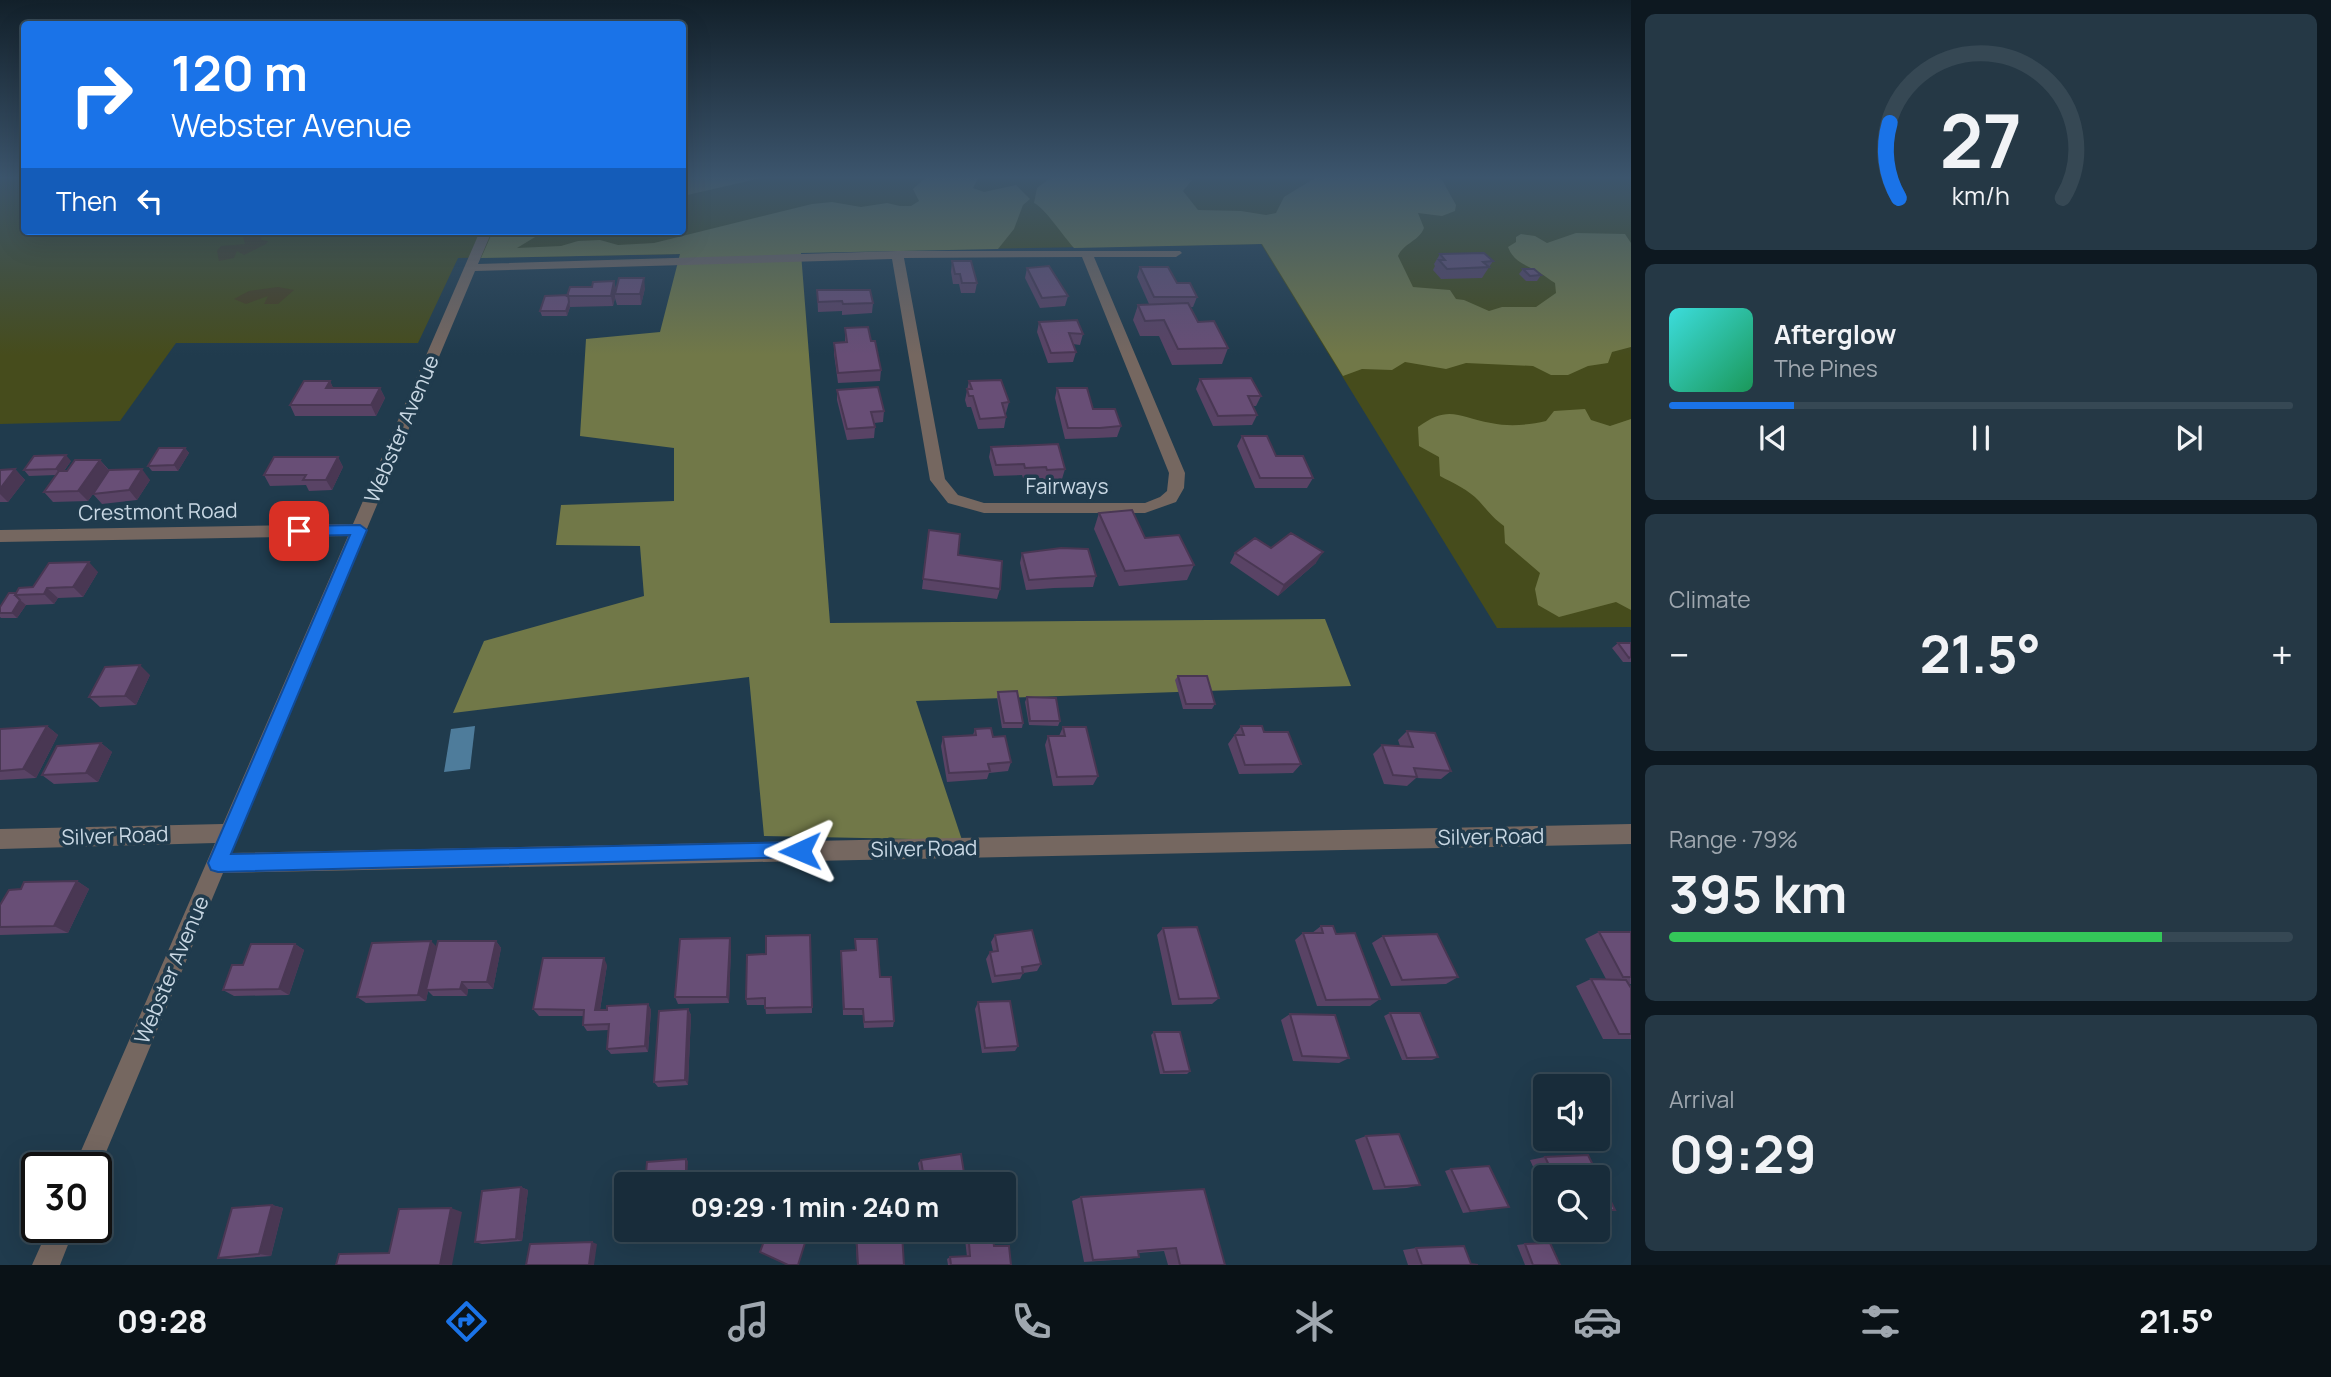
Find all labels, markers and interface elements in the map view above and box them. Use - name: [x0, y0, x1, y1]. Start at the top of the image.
- text: 120 m: [171, 39, 308, 106]
- icon: right: [56, 49, 147, 140]
- text: 27: [1940, 90, 2022, 190]
- text: Webster Avenue: [171, 103, 412, 147]
- text: km/h: [1952, 178, 2010, 213]
- icon: left: [131, 182, 169, 220]
- text: Then: [56, 183, 117, 219]
- text: Afterglow: [1774, 316, 1896, 352]
- street label: Webster Avenue: [357, 350, 445, 507]
- text: The Pines: [1774, 352, 1878, 384]
- icon: previous: [1754, 419, 1792, 457]
- icon: pause: [1962, 419, 2000, 457]
- icon: next: [2170, 419, 2208, 457]
- street label: Fairways: [1026, 472, 1108, 500]
- street label: Crestmont Road: [78, 496, 238, 526]
- pin: [269, 501, 329, 561]
- icon: arrive: [280, 512, 318, 550]
- text: Climate: [1669, 583, 1751, 615]
- text: 21.5°: [1920, 618, 2041, 689]
- text: −: [1669, 628, 1690, 680]
- text: +: [2271, 628, 2293, 680]
- position arrow: [763, 814, 837, 888]
- street label: Silver Road: [61, 819, 169, 851]
- street label: Silver Road: [1437, 821, 1545, 851]
- text: Range · 79%: [1669, 823, 1798, 855]
- street label: Silver Road: [870, 833, 978, 863]
- text: 395 km: [1669, 858, 1847, 929]
- street label: Webster Avenue: [127, 891, 215, 1048]
- map controls: [1533, 1074, 1610, 1242]
- button: sound: [1533, 1074, 1610, 1151]
- text: Arrival: [1669, 1083, 1735, 1115]
- text: 09:29: [1669, 1118, 1817, 1189]
- speed limit sign: 30: [21, 1152, 112, 1243]
- button: search: [1533, 1165, 1610, 1242]
- text: 09:29 · 1 min · 240 m: [691, 1189, 939, 1225]
- icon: directions: [442, 1297, 491, 1346]
- icon: music: [724, 1297, 773, 1346]
- icon: phone: [1007, 1297, 1056, 1346]
- icon: climate: [1290, 1297, 1339, 1346]
- icon: car: [1573, 1297, 1622, 1346]
- icon: filters: [1856, 1297, 1905, 1346]
- text: 09:28: [117, 1299, 208, 1343]
- text: 21.5°: [2139, 1299, 2214, 1343]

